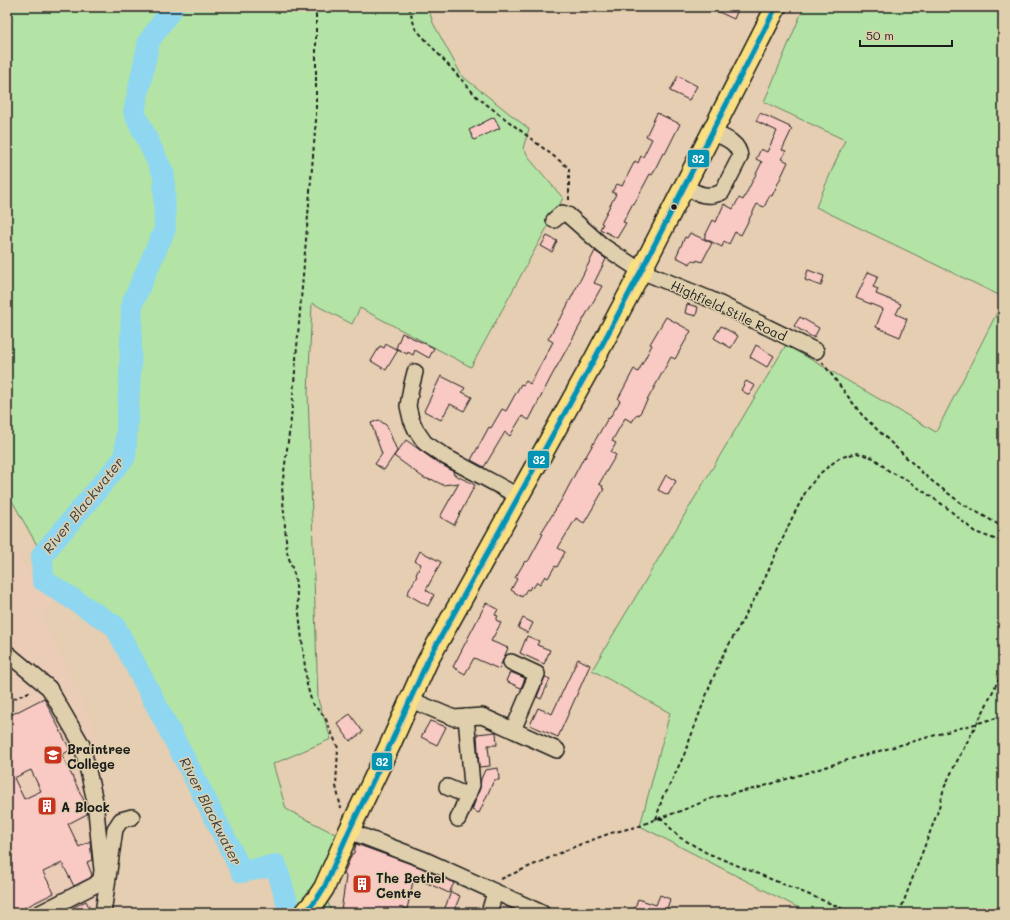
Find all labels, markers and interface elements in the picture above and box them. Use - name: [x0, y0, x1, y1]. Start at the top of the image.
- scale bar: [860, 22, 952, 48]
- text: 50 m: [866, 27, 894, 43]
- line badge: 32: [687, 149, 710, 168]
- text: 32: [692, 151, 704, 166]
- unlabelled marker: [669, 202, 679, 212]
- street label: Highfield Stile Road: [668, 276, 790, 344]
- line badge: 32: [527, 450, 550, 469]
- text: 32: [533, 452, 545, 467]
- water label: River Blackwater: [38, 453, 128, 557]
- place label: Braintree College: [67, 740, 131, 772]
- school or university icon: Braintree College: [42, 744, 64, 766]
- line badge: 32: [371, 752, 393, 771]
- water label: River Blackwater: [176, 754, 246, 868]
- text: 32: [376, 754, 388, 769]
- building icon: A Block: [36, 795, 58, 817]
- place label: A Block: [61, 798, 110, 815]
- place label: The Bethel Centre: [376, 869, 445, 901]
- building icon: The Bethel Centre: [351, 873, 373, 895]

